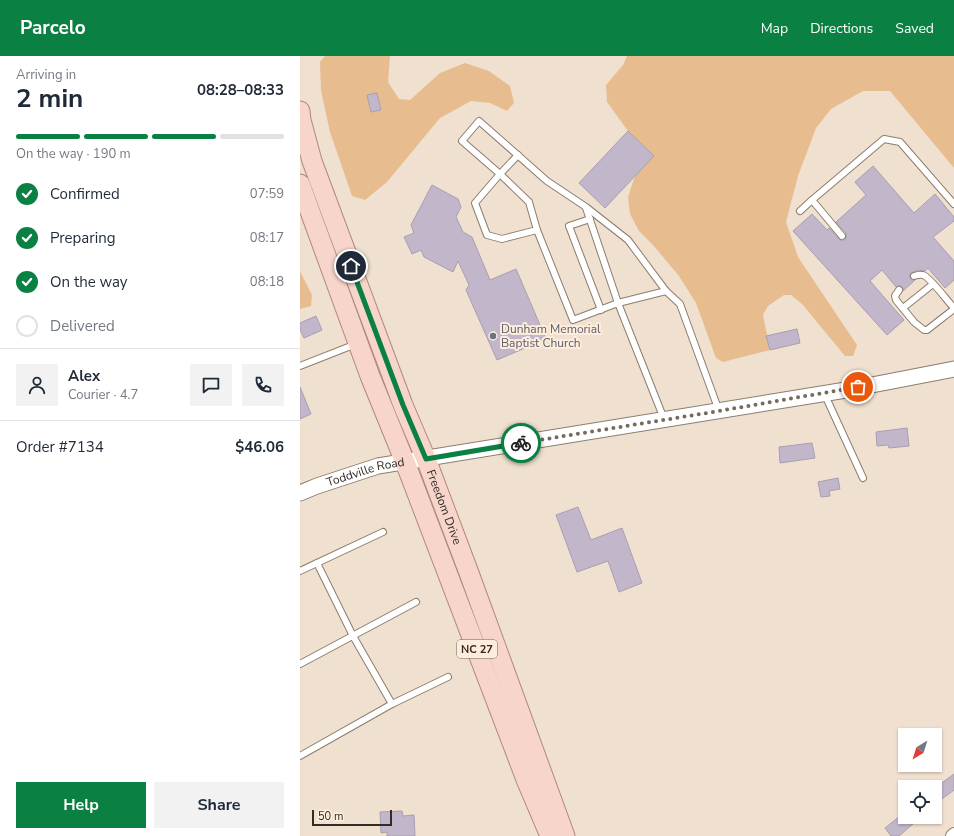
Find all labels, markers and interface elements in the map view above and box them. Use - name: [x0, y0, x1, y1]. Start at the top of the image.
- text: Parcelo: [20, 15, 86, 41]
- text: Map: [761, 19, 788, 38]
- text: Directions: [810, 19, 873, 38]
- text: Saved: [895, 19, 934, 38]
- text: Arriving in: [16, 66, 76, 84]
- text: 08:28–08:33: [197, 80, 284, 100]
- text: 2 min: [16, 81, 83, 116]
- text: On the way · 190 m: [16, 145, 131, 163]
- icon: check: [16, 183, 38, 205]
- text: Confirmed: [50, 184, 120, 204]
- text: 07:59: [250, 185, 284, 203]
- icon: check: [16, 227, 38, 249]
- text: Preparing: [50, 228, 115, 248]
- text: 08:17: [250, 229, 284, 247]
- pin: [334, 249, 368, 283]
- icon: home: [340, 255, 362, 277]
- icon: check: [16, 271, 38, 293]
- text: On the way: [50, 272, 128, 292]
- text: 08:18: [250, 273, 284, 291]
- text: Delivered: [50, 316, 115, 336]
- place label: Dunham Memorial Baptist Church: [501, 321, 601, 351]
- marker: Dunham Memorial Baptist Church: [488, 331, 498, 341]
- button: person: [16, 364, 58, 406]
- button: chat: [190, 364, 232, 406]
- button: phone: [242, 364, 284, 406]
- text: Alex: [68, 366, 100, 386]
- pin: [841, 370, 875, 404]
- icon: bag: [847, 376, 869, 398]
- text: Courier · 4.7: [68, 386, 138, 404]
- courier: [501, 423, 541, 463]
- icon: bike: [510, 432, 532, 454]
- text: Order #7134: [16, 437, 104, 457]
- text: $46.06: [235, 437, 284, 457]
- street label: Toddville Road: [324, 454, 406, 490]
- street label: Freedom Drive: [423, 467, 466, 547]
- road number: NC 27: [457, 640, 497, 658]
- north arrow: [898, 728, 942, 772]
- map controls: [898, 728, 942, 824]
- button: locate: [898, 780, 942, 824]
- button: Help: [16, 782, 146, 828]
- button: Share: [154, 782, 284, 828]
- scale bar: [312, 808, 392, 827]
- text: 50 m: [318, 809, 343, 824]

